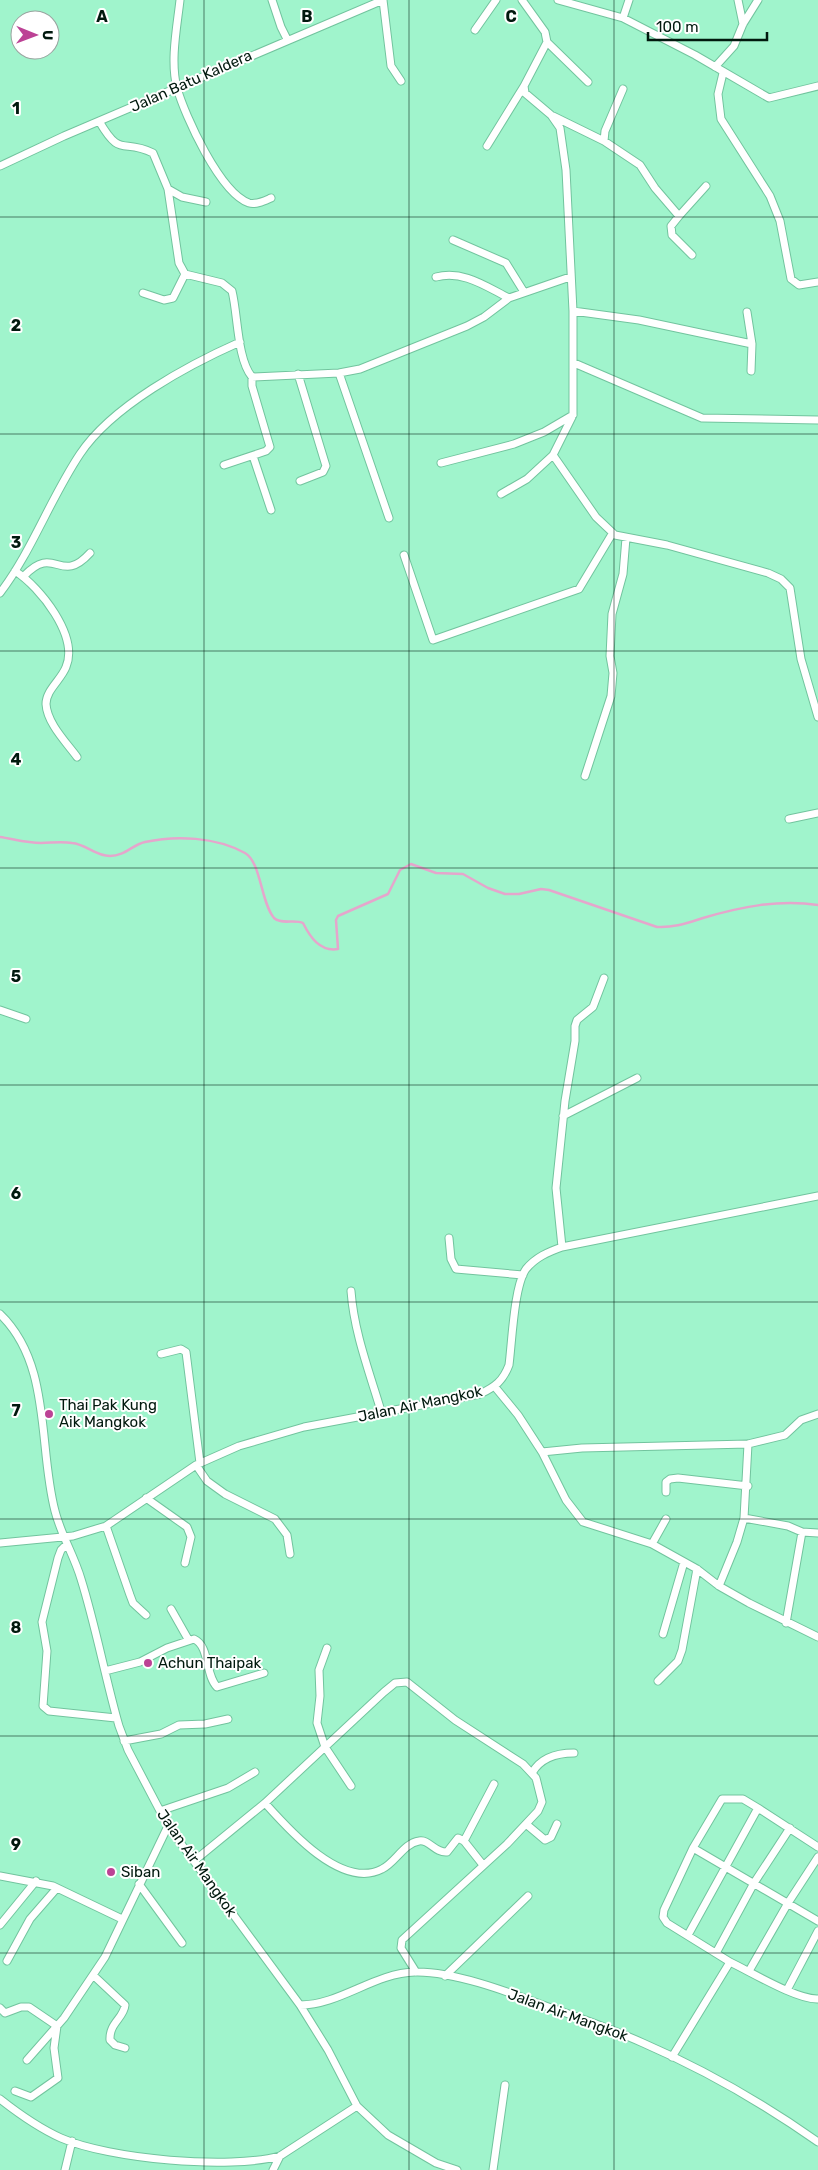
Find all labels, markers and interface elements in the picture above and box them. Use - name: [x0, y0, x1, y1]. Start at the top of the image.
- text: A: [96, 7, 108, 26]
- text: B: [301, 7, 313, 26]
- text: C: [505, 7, 517, 26]
- north arrow: [10, 10, 60, 60]
- scale bar: [648, 10, 767, 42]
- text: 100 m: [656, 18, 698, 36]
- text: U: [39, 30, 56, 40]
- street label: Jalan Batu Kaldera: [127, 46, 255, 116]
- text: 1: [12, 99, 20, 118]
- text: 2: [11, 316, 21, 335]
- text: 3: [11, 533, 21, 552]
- text: 4: [11, 750, 22, 769]
- text: 5: [11, 967, 21, 986]
- text: 6: [11, 1184, 21, 1203]
- street label: Jalan Air Mangkok: [356, 1382, 484, 1426]
- place label: Thai Pak Kung Aik Mangkok: [59, 1396, 157, 1431]
- text: 7: [11, 1401, 21, 1420]
- marker: Thai Pak Kung Aik Mangkok: [43, 1408, 55, 1420]
- text: 8: [11, 1618, 22, 1637]
- place label: Achun Thaipak: [158, 1654, 261, 1672]
- marker: Achun Thaipak: [142, 1657, 154, 1669]
- street label: Jalan Air Mangkok: [153, 1806, 241, 1920]
- text: 9: [11, 1835, 21, 1854]
- place label: Siban: [121, 1863, 160, 1881]
- marker: Siban: [105, 1866, 117, 1878]
- street label: Jalan Air Mangkok: [505, 1985, 631, 2045]

